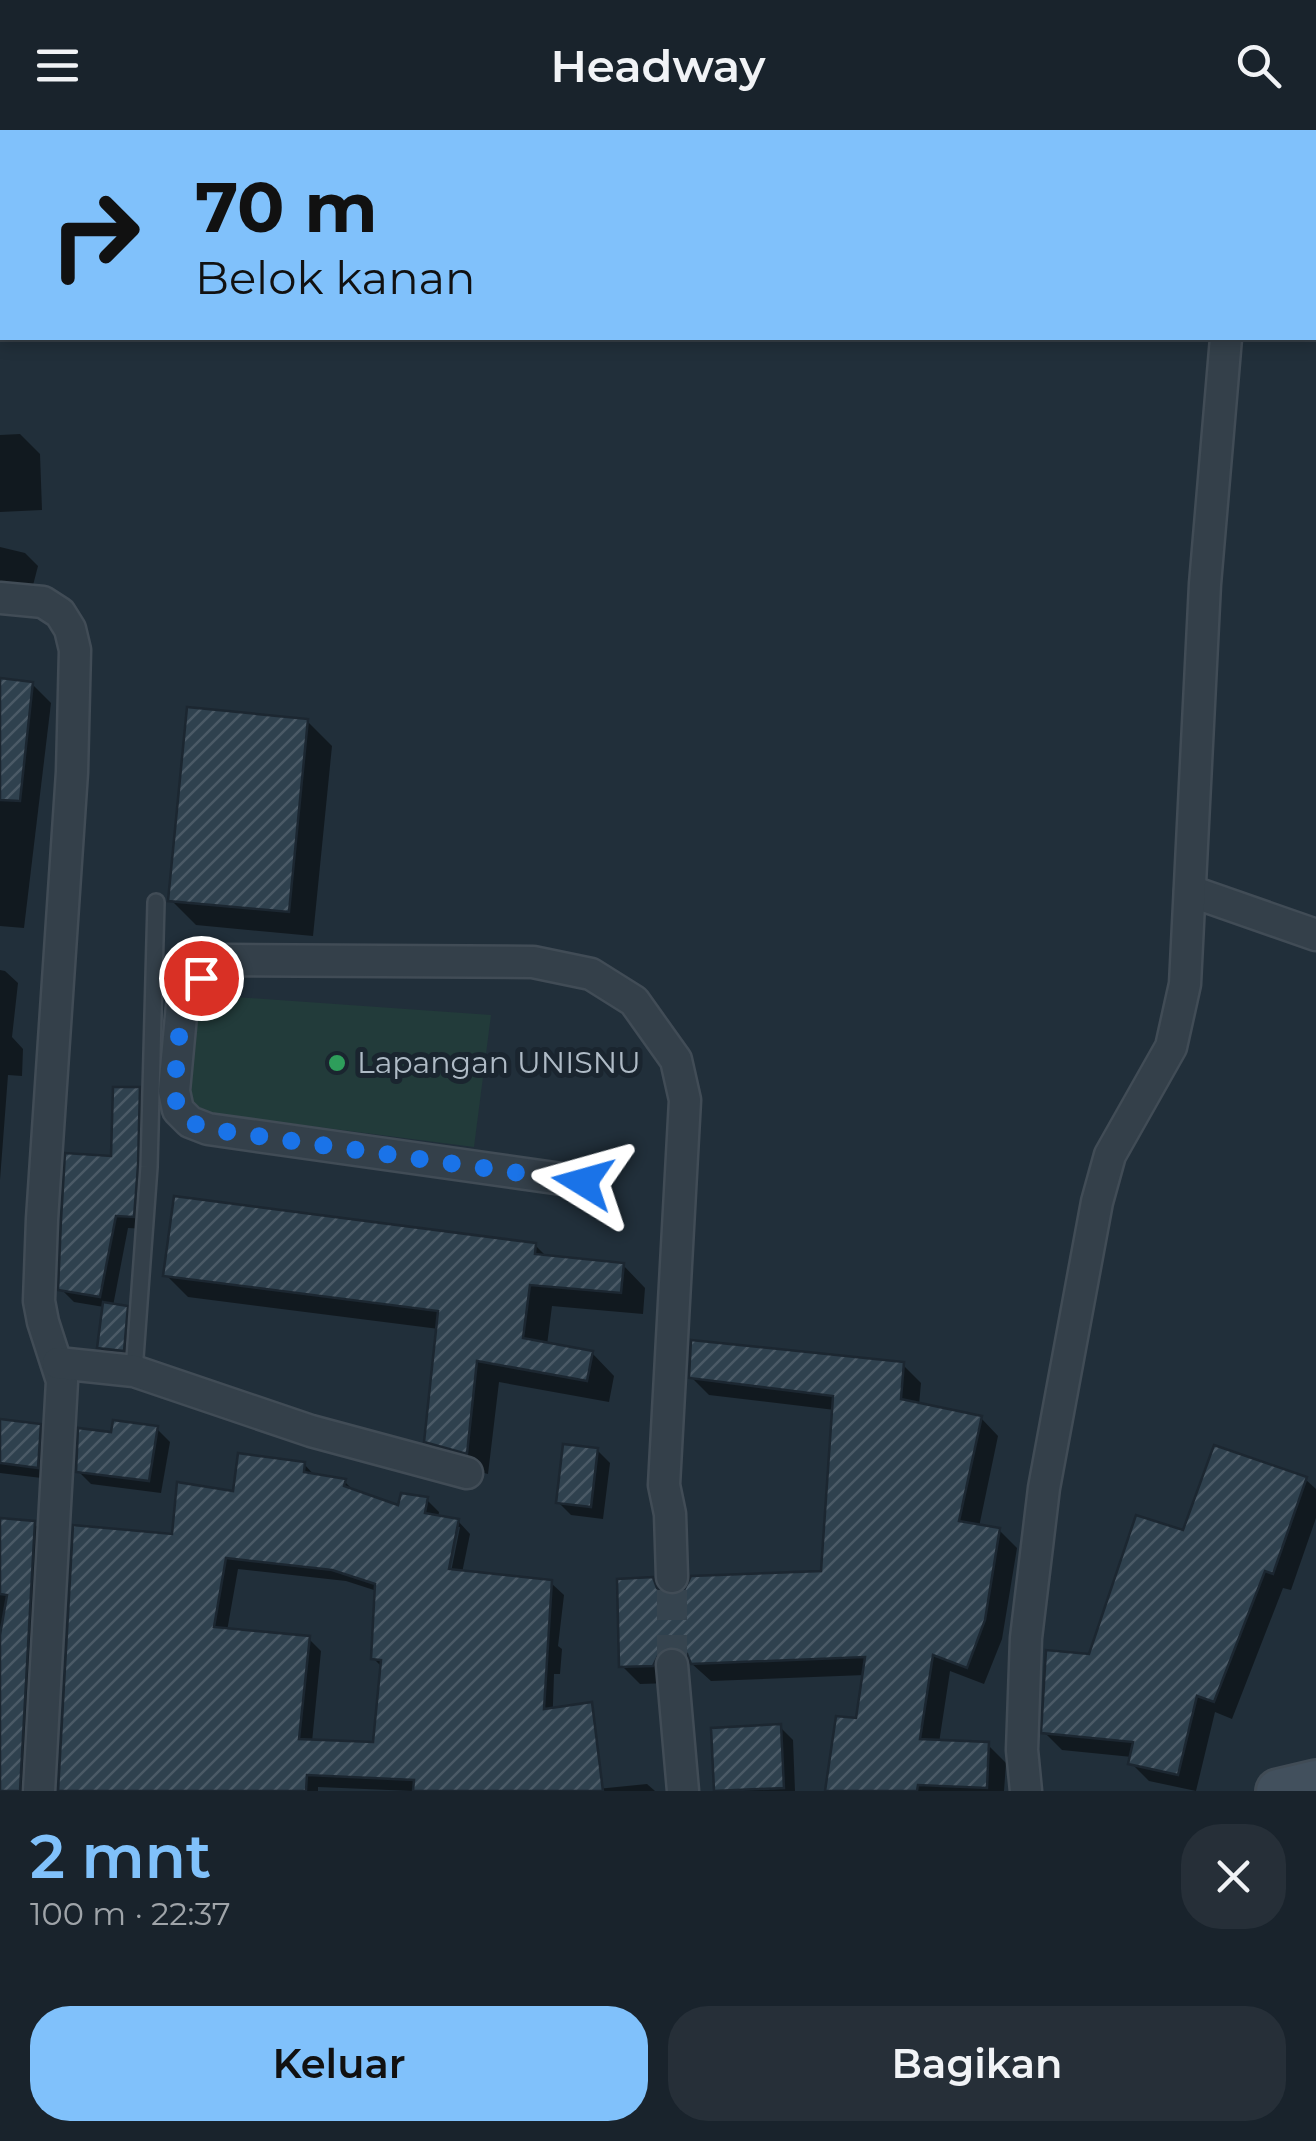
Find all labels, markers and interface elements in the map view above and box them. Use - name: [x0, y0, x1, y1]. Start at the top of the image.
- icon: menu: [30, 38, 85, 93]
- text: Headway: [550, 38, 766, 93]
- icon: search: [1231, 38, 1286, 93]
- text: 70 m: [195, 164, 378, 250]
- icon: right: [30, 170, 160, 300]
- text: Belok kanan: [195, 250, 476, 305]
- pin: [159, 936, 244, 1021]
- icon: arrive: [174, 951, 229, 1006]
- place label: Lapangan UNISNU: [357, 1044, 641, 1081]
- marker: Lapangan UNISNU: [326, 1052, 348, 1074]
- position arrow: [531, 1130, 635, 1234]
- text: 2 mnt: [30, 1820, 211, 1893]
- button: close: [1181, 1824, 1286, 1929]
- text: 100 m · 22:37: [30, 1894, 231, 1933]
- button: Keluar: [30, 2006, 648, 2121]
- button: Bagikan: [668, 2006, 1286, 2121]

